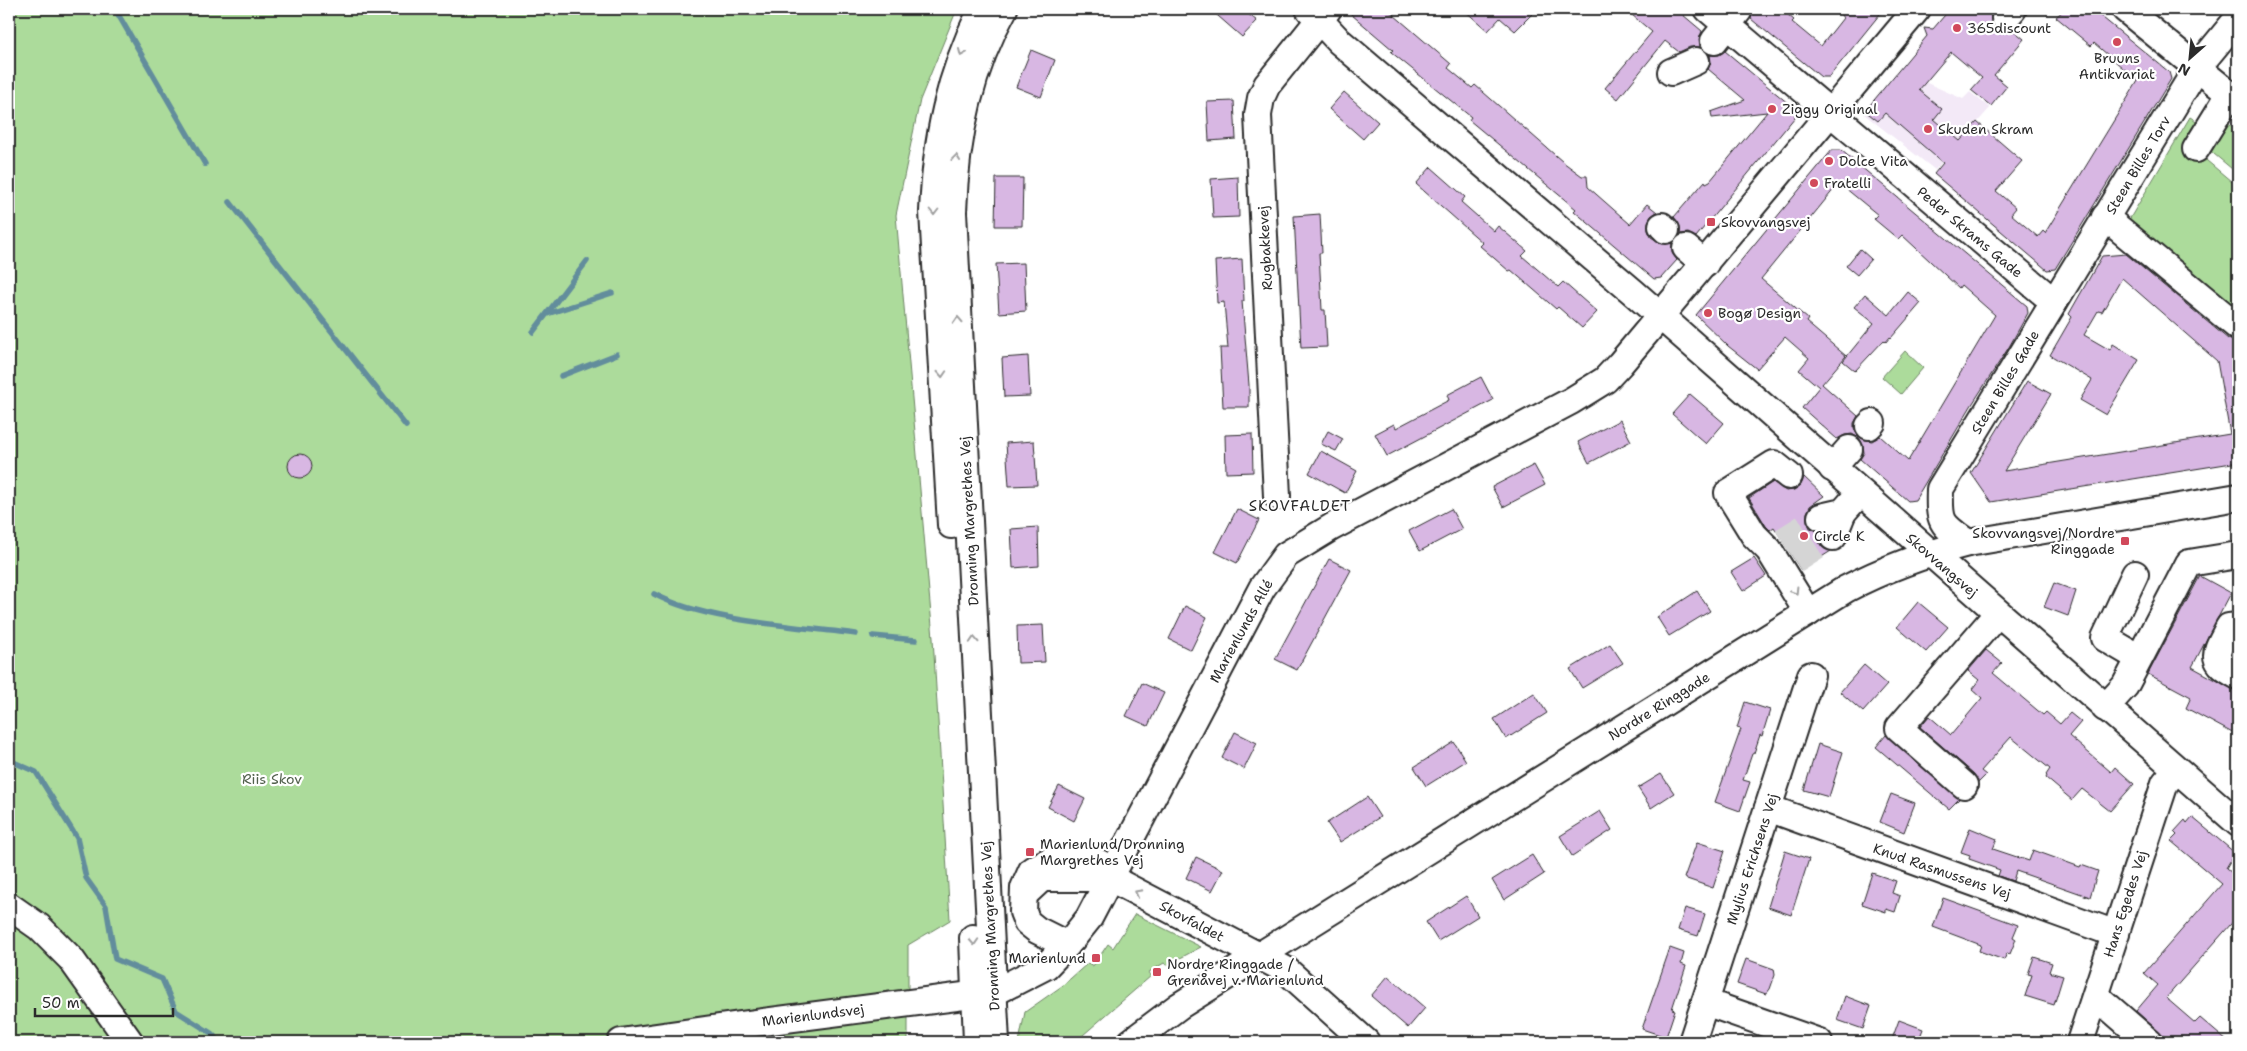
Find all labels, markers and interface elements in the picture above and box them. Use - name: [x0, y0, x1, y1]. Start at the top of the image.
- place label: 365discount: [1967, 19, 2051, 37]
- marker: 365discount: [1951, 22, 1963, 34]
- north arrow: [2164, 32, 2214, 82]
- marker: Bruuns Antikvariat: [2111, 36, 2123, 48]
- one-way arrow: [958, 48, 969, 57]
- place label: Bruuns Antikvariat: [2079, 49, 2155, 83]
- text: N: [2175, 59, 2193, 80]
- place label: Ziggy Original: [1782, 100, 1878, 118]
- marker: Ziggy Original: [1766, 103, 1778, 115]
- street label: Steen Billes Torv: [2101, 112, 2175, 218]
- place label: Skuden Skram: [1938, 120, 2033, 138]
- marker: Skuden Skram: [1922, 123, 1934, 135]
- place label: Dolce Vita: [1839, 152, 1908, 170]
- one-way arrow: [950, 154, 961, 162]
- marker: Dolce Vita: [1823, 155, 1835, 167]
- place label: Fratelli: [1824, 174, 1871, 192]
- marker: Fratelli: [1808, 177, 1820, 189]
- street label: Peder Skrams Gade: [1913, 182, 2027, 282]
- street label: Rugbakkevej: [1254, 205, 1276, 291]
- one-way arrow: [929, 208, 939, 216]
- place label: Skovvangsvej: [1721, 213, 1810, 231]
- marker: Skovvangsvej: [1705, 216, 1717, 228]
- place label: Bogø Design: [1718, 304, 1802, 322]
- marker: Bogø Design: [1702, 307, 1714, 319]
- one-way arrow: [953, 316, 964, 324]
- street label: Steen Billes Gade: [1967, 327, 2043, 437]
- one-way arrow: [937, 371, 948, 379]
- street label: Dronning Margrethes Vej: [956, 436, 982, 606]
- district label: SKOVFALDET: [1249, 496, 1351, 516]
- place label: Skovvangsvej/Nordre Ringgade: [1972, 524, 2115, 558]
- place label: Circle K: [1814, 527, 1865, 545]
- street label: Skovvangsvej: [1902, 529, 1982, 601]
- marker: Circle K: [1798, 530, 1810, 542]
- marker: Skovvangsvej/Nordre Ringgade: [2119, 535, 2131, 547]
- street label: Marienlunds Allé: [1205, 576, 1277, 686]
- one-way arrow: [1788, 586, 1798, 595]
- one-way arrow: [969, 635, 980, 643]
- street label: Nordre Ringgade: [1605, 668, 1713, 744]
- park label: Riis Skov: [242, 770, 302, 788]
- street label: Mylius Erichsens Vej: [1722, 791, 1782, 927]
- place label: Marienlund/Dronning Margrethes Vej: [1040, 835, 1185, 869]
- street label: Knud Rasmussens Vej: [1871, 839, 2013, 903]
- street label: Dronning Margrethes Vej: [977, 841, 1003, 1011]
- marker: Marienlund/Dronning Margrethes Vej: [1024, 846, 1036, 858]
- street label: Hans Egedes Vej: [2099, 848, 2151, 960]
- one-way arrow: [1135, 889, 1144, 899]
- street label: Skovfaldet: [1157, 896, 1227, 946]
- one-way arrow: [968, 938, 979, 946]
- place label: Marienlund: [1008, 949, 1086, 967]
- marker: Marienlund: [1090, 952, 1102, 964]
- place label: Nordre Ringgade / Grenåvej v. Marienlund: [1167, 955, 1324, 989]
- marker: Nordre Ringgade / Grenåvej v. Marienlund: [1151, 966, 1163, 978]
- scale bar: [35, 986, 172, 1018]
- text: 50 m: [42, 993, 80, 1013]
- street label: Marienlundsvej: [761, 1000, 865, 1030]

